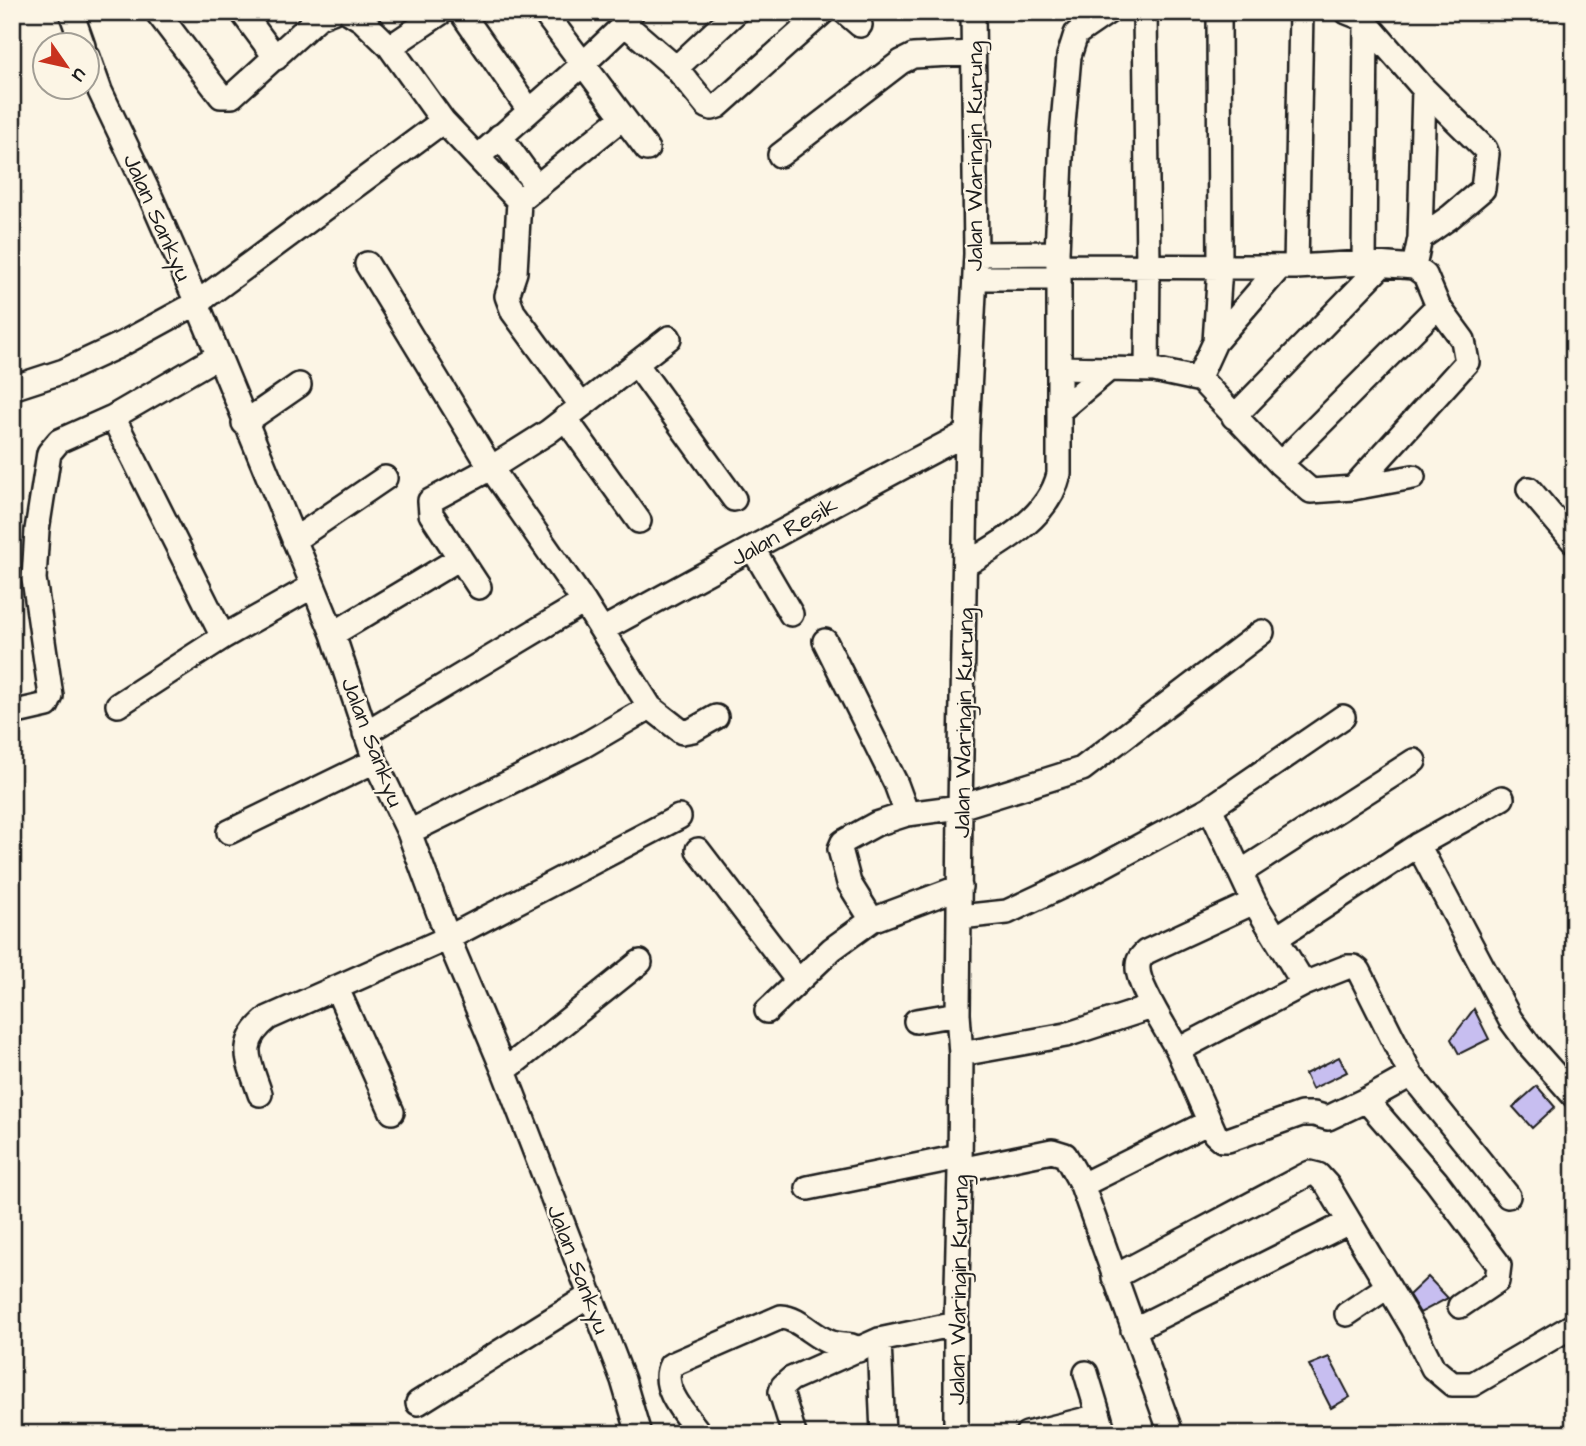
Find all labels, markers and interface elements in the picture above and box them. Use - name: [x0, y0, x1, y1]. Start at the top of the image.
- north arrow: [32, 32, 102, 102]
- street label: Jalan Waringin Kurung: [959, 41, 992, 271]
- text: U: [64, 63, 93, 87]
- street label: Jalan Sankyu: [114, 149, 199, 287]
- street label: Jalan Resik: [725, 489, 844, 574]
- street label: Jalan Waringin Kurung: [946, 607, 983, 838]
- street label: Jalan Sankyu: [332, 673, 411, 812]
- street label: Jalan Waringin Kurung: [941, 1174, 978, 1405]
- street label: Jalan Sankyu: [538, 1200, 617, 1339]

